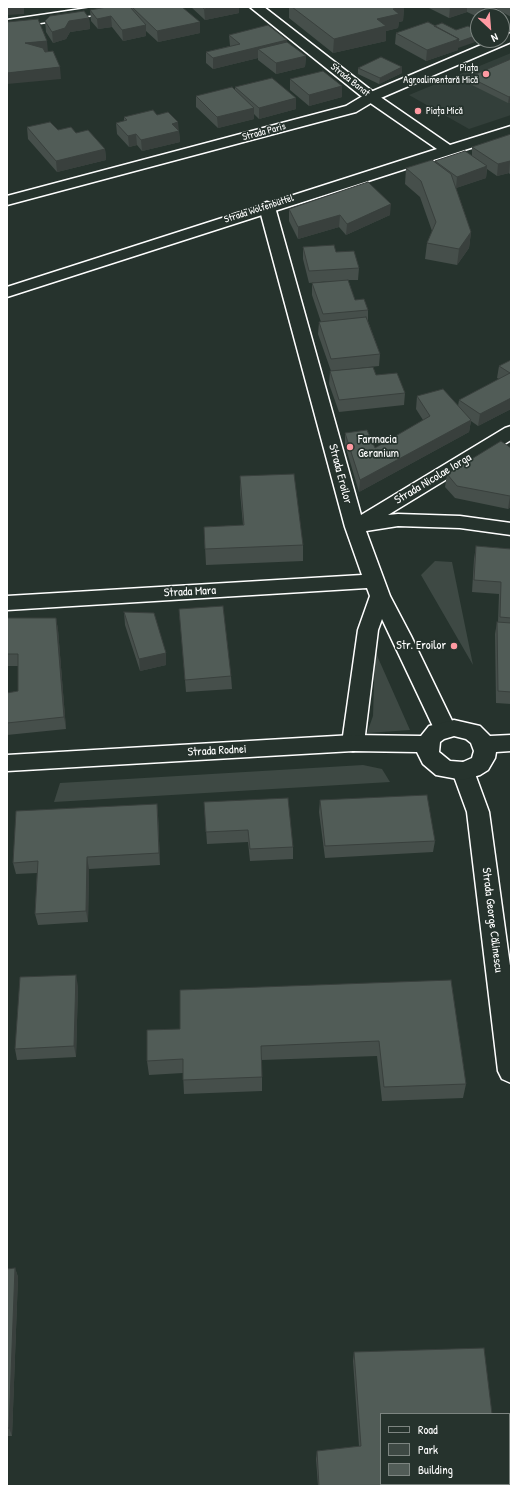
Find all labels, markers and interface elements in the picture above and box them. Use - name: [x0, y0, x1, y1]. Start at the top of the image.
- north arrow: [470, 8, 510, 48]
- text: N: [489, 30, 501, 45]
- street label: Strada Banat: [328, 61, 372, 99]
- place label: Piața Agroalimentară Mică: [403, 62, 478, 86]
- marker: Piața Agroalimentară Mică: [481, 69, 491, 79]
- place label: Piața Mică: [426, 105, 463, 117]
- marker: Piața Mică: [413, 106, 423, 116]
- street label: Strada Paris: [241, 120, 287, 144]
- street label: Strada Wolfenbüttel: [223, 192, 295, 226]
- place label: Farmacia Geranium: [358, 433, 399, 461]
- marker: Farmacia Geranium: [345, 442, 355, 452]
- street label: Strada Eroilor: [325, 443, 355, 505]
- street label: Strada Nicolae Iorga: [392, 450, 474, 508]
- street label: Strada Mara: [164, 583, 216, 601]
- place label: Str. Eroilor: [396, 639, 446, 653]
- marker: Str. Eroilor: [449, 641, 459, 651]
- street label: Strada Rodnei: [187, 742, 247, 760]
- street label: Strada George Călinescu: [478, 867, 506, 973]
- legend: [380, 1413, 510, 1485]
- text: Road: [418, 1421, 438, 1438]
- text: Park: [418, 1441, 438, 1458]
- text: Building: [418, 1461, 453, 1478]

